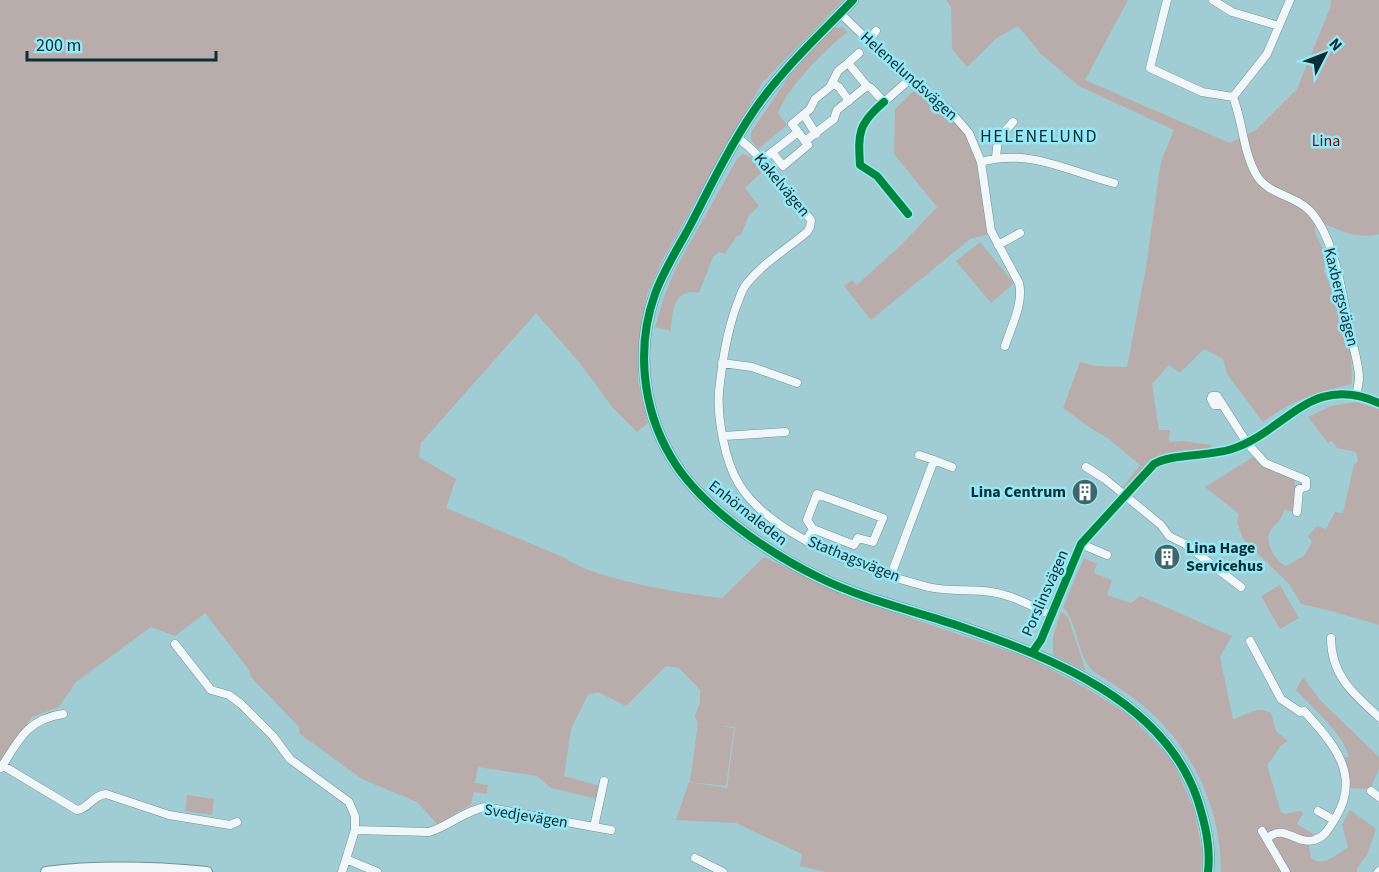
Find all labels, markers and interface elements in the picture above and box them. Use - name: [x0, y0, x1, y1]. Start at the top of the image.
- scale bar: [27, 24, 216, 62]
- north arrow: [1295, 24, 1355, 84]
- street label: Helenelundsvägen: [856, 26, 962, 126]
- text: 200 m: [36, 33, 81, 58]
- text: N: [1324, 33, 1347, 56]
- district label: HELENELUND: [980, 124, 1098, 149]
- park label: Lina: [1312, 130, 1340, 152]
- street label: Kakelvägen: [749, 149, 815, 221]
- street label: Kaxbergsvägen: [1318, 245, 1364, 349]
- street label: Enhörnaleden: [704, 475, 792, 551]
- building icon: Lina Centrum: [1070, 477, 1100, 507]
- place label: Lina Centrum: [970, 481, 1066, 503]
- street label: Stathagsvägen: [805, 530, 903, 588]
- place label: Lina Hage Servicehus: [1186, 537, 1263, 577]
- building icon: Lina Hage Servicehus: [1152, 542, 1182, 572]
- street label: Porslinsvägen: [1016, 546, 1074, 640]
- street label: Svedjevägen: [483, 799, 569, 833]

